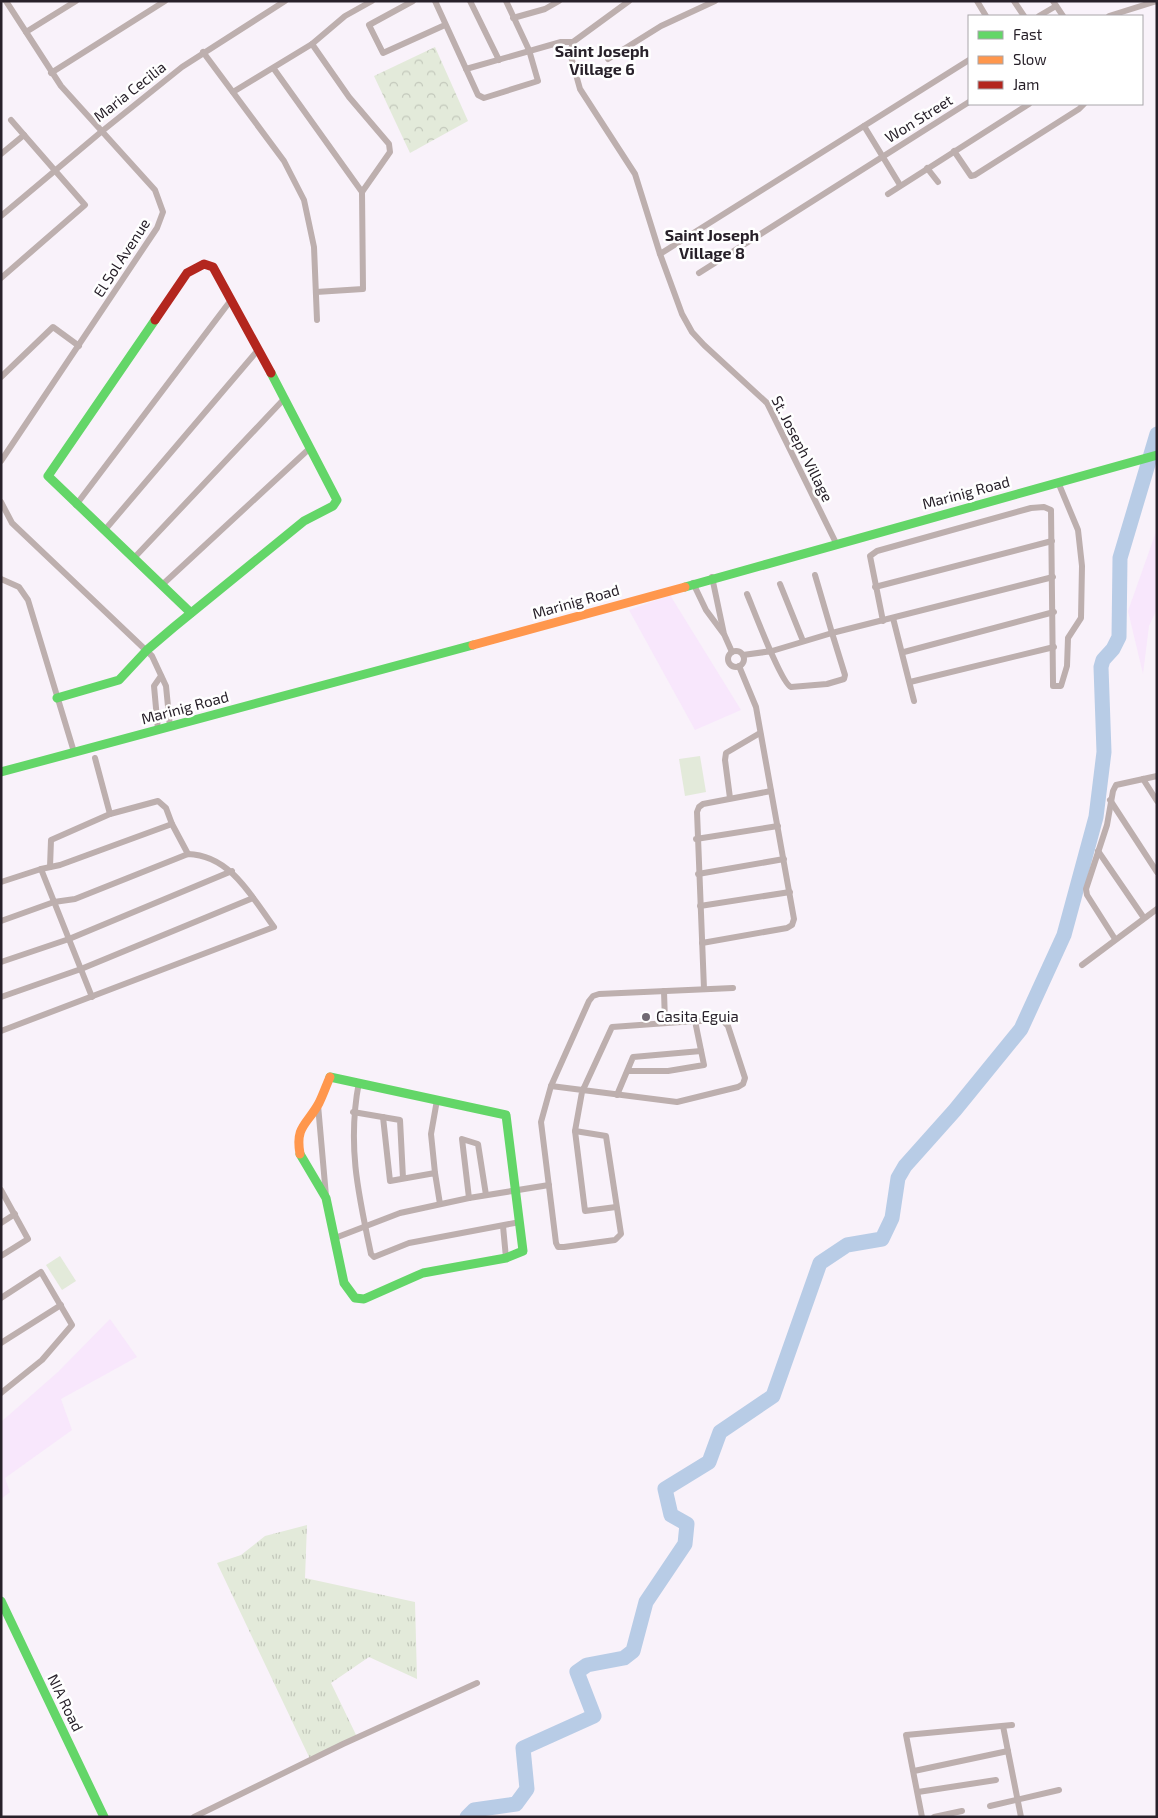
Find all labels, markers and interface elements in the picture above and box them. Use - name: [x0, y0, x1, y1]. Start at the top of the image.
- legend: [968, 15, 1143, 105]
- text: Fast: [1013, 25, 1043, 43]
- district label: Saint Joseph Village 6: [555, 41, 649, 78]
- text: Slow: [1013, 50, 1047, 68]
- street label: Maria Cecilia: [90, 57, 169, 125]
- text: Jam: [1013, 75, 1039, 93]
- street label: Won Street: [881, 90, 956, 146]
- street label: El Sol Avenue: [89, 215, 153, 300]
- district label: Saint Joseph Village 8: [665, 225, 759, 262]
- street label: St. Joseph Village: [768, 393, 837, 505]
- street label: Marinig Road: [920, 472, 1011, 512]
- street label: Marinig Road: [530, 580, 621, 622]
- street label: Marinig Road: [139, 687, 230, 727]
- place label: Casita Eguia: [656, 1007, 739, 1025]
- marker: Casita Eguia: [640, 1011, 652, 1023]
- street label: NIA Road: [44, 1671, 87, 1734]

